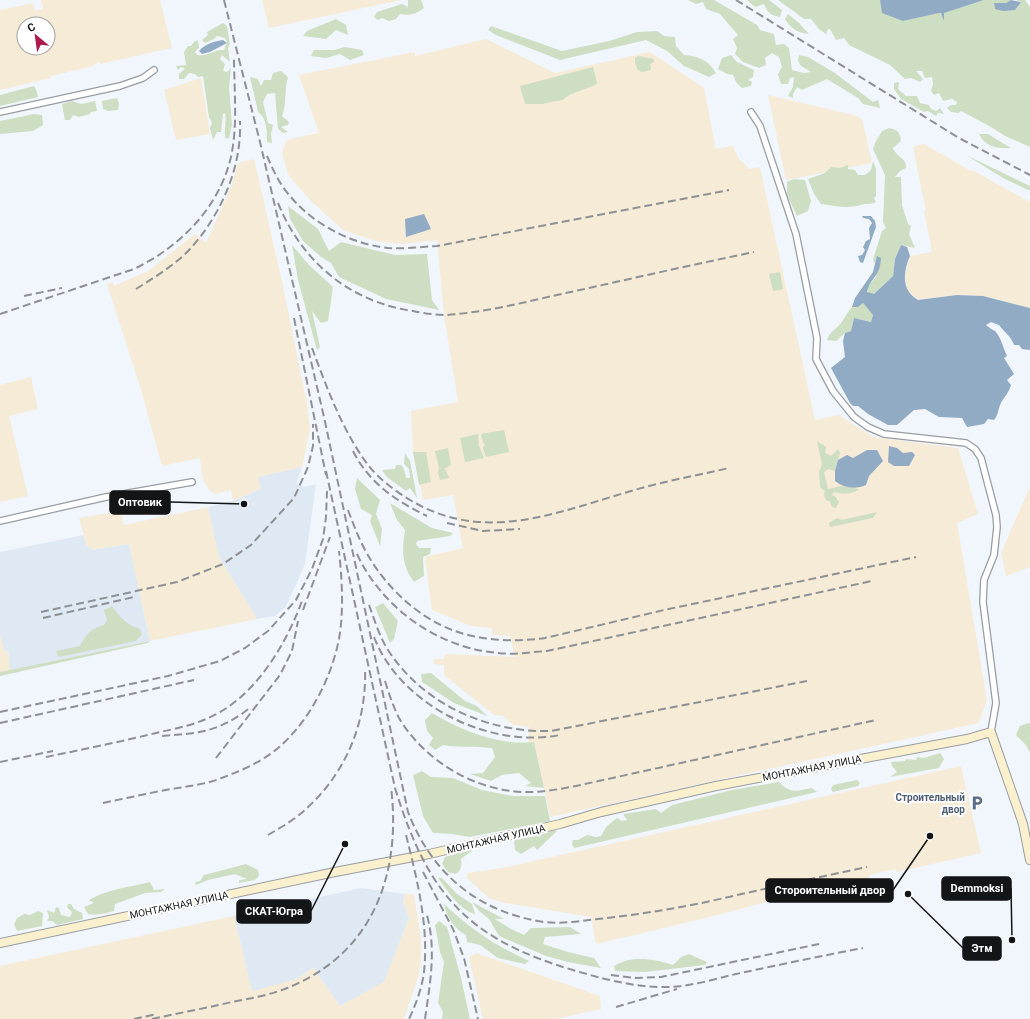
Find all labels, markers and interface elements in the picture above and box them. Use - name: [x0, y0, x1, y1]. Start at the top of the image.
- north arrow: [16, 16, 56, 56]
- text: С: [25, 20, 38, 35]
- callout: Оптовик: [110, 491, 170, 514]
- text: Оптовик: [118, 496, 163, 509]
- street label: МОНТАЖНАЯ УЛИЦА: [762, 753, 863, 783]
- place label: Строительный двор: [895, 792, 965, 815]
- parking icon: Строительный двор: [968, 794, 986, 812]
- street label: МОНТАЖНАЯ УЛИЦА: [446, 822, 547, 856]
- callout: Demmoksi: [942, 877, 1011, 900]
- callout: Стороительный двор: [766, 879, 893, 902]
- text: Demmoksi: [951, 882, 1003, 895]
- text: Стороительный двор: [775, 884, 885, 897]
- street label: МОНТАЖНАЯ УЛИЦА: [129, 889, 230, 921]
- callout: СКАТ-Югра: [237, 900, 311, 923]
- text: СКАТ-Югра: [245, 905, 303, 918]
- callout: Этм: [963, 937, 1001, 960]
- text: Этм: [971, 942, 993, 955]

